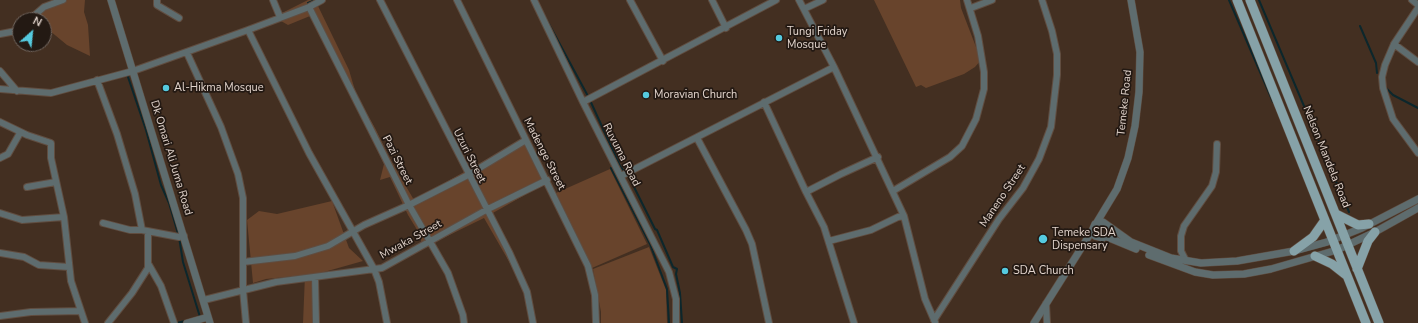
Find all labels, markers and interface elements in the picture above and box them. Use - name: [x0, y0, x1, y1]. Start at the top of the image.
- north arrow: [12, 12, 52, 52]
- text: N: [30, 13, 44, 30]
- place label: Tungi Friday Mosque: [787, 25, 847, 51]
- marker: Tungi Friday Mosque: [774, 33, 784, 43]
- street label: Temeke Road: [1115, 69, 1135, 137]
- place label: Al-Hikma Mosque: [174, 81, 264, 95]
- marker: Al-Hikma Mosque: [161, 83, 171, 93]
- place label: Moravian Church: [654, 88, 737, 102]
- marker: Moravian Church: [641, 90, 651, 100]
- street label: Dk Omari Ali Juma Road: [147, 99, 195, 217]
- street label: Nelson Mandela Road: [1299, 104, 1353, 210]
- street label: Madenge Street: [520, 116, 568, 192]
- street label: Ruvuma Road: [599, 121, 643, 189]
- street label: Uzuri Street: [450, 127, 488, 185]
- street label: Pazi Street: [379, 133, 415, 187]
- street label: Maneno Street: [977, 162, 1029, 230]
- street label: Mwaka Street: [378, 218, 444, 262]
- place label: Temeke SDA Dispensary: [1052, 226, 1116, 252]
- marker: Temeke SDA Dispensary: [1037, 233, 1049, 245]
- place label: SDA Church: [1013, 264, 1074, 278]
- marker: SDA Church: [1000, 266, 1010, 276]

